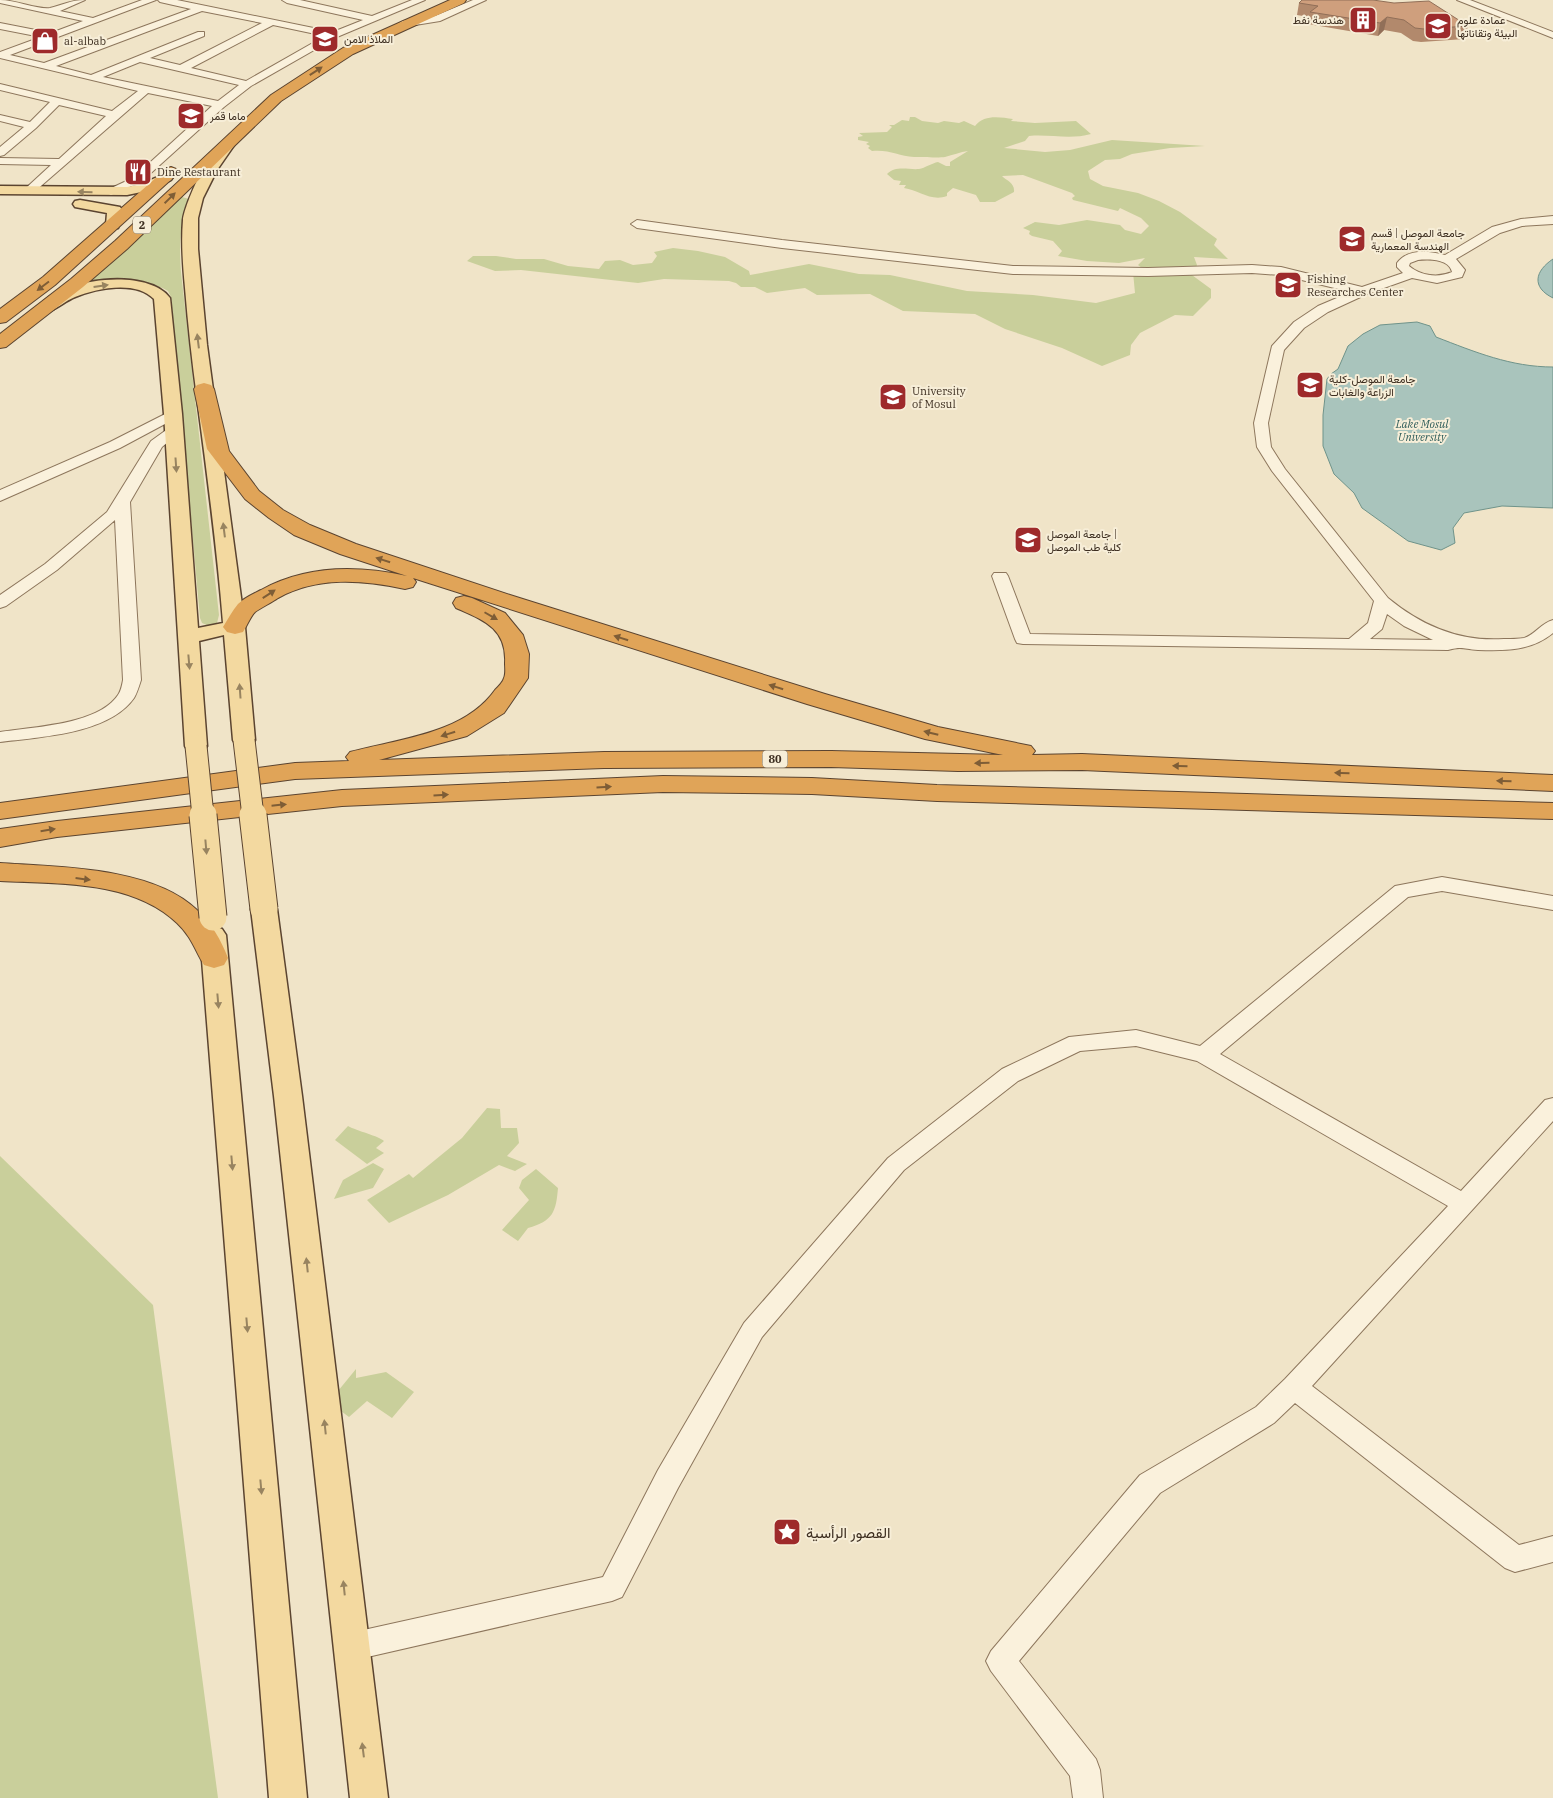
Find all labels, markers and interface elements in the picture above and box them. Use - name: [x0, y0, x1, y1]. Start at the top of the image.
- building icon: هندسة نفط: [1348, 5, 1378, 35]
- school or university icon: عمادة علوم البيئة وتقاناتها: [1423, 11, 1453, 41]
- place label: هندسة نفط: [1293, 13, 1344, 27]
- place label: عمادة علوم البيئة وتقاناتها: [1457, 13, 1517, 40]
- school or university icon: الملاذ الامن: [310, 24, 340, 54]
- shop icon: al-albab: [30, 26, 60, 56]
- place label: الملاذ الامن: [344, 32, 393, 46]
- place label: al-albab: [64, 34, 107, 48]
- one-way arrow: [310, 66, 323, 76]
- school or university icon: ماما قمر: [176, 101, 206, 131]
- place label: ماما قمر: [209, 109, 246, 123]
- restaurant icon: Dine Restaurant: [123, 157, 153, 187]
- place label: Dine Restaurant: [157, 165, 241, 179]
- one-way arrow: [76, 188, 92, 196]
- one-way arrow: [164, 192, 176, 204]
- road number: 2: [133, 216, 151, 234]
- school or university icon: جامعة الموصل | قسم الهندسة المعمارية: [1337, 224, 1367, 254]
- place label: جامعة الموصل | قسم الهندسة المعمارية: [1371, 226, 1465, 253]
- school or university icon: Fishing Researches Center: [1273, 270, 1303, 300]
- place label: Fishing Researches Center: [1307, 272, 1403, 299]
- one-way arrow: [36, 281, 50, 291]
- one-way arrow: [94, 282, 110, 290]
- one-way arrow: [193, 332, 201, 348]
- school or university icon: جامعة الموصل-كلية الزراعة والغابات: [1295, 370, 1325, 400]
- place label: جامعة الموصل-كلية الزراعة والغابات: [1329, 372, 1416, 399]
- school or university icon: University of Mosul: [878, 382, 908, 412]
- place label: University of Mosul: [912, 384, 966, 411]
- water label: Lake Mosul University: [1395, 417, 1449, 444]
- one-way arrow: [172, 457, 180, 473]
- one-way arrow: [219, 522, 227, 538]
- school or university icon: جامعة الموصل | كلية طب الموصل: [1013, 525, 1043, 555]
- place label: جامعة الموصل | كلية طب الموصل: [1047, 527, 1121, 554]
- one-way arrow: [375, 556, 390, 564]
- one-way arrow: [263, 589, 276, 599]
- one-way arrow: [485, 611, 498, 620]
- one-way arrow: [613, 634, 628, 641]
- one-way arrow: [186, 654, 194, 670]
- one-way arrow: [768, 682, 783, 690]
- one-way arrow: [236, 683, 244, 699]
- one-way arrow: [924, 729, 939, 737]
- one-way arrow: [441, 730, 456, 738]
- road number: 80: [762, 751, 788, 768]
- one-way arrow: [974, 759, 990, 767]
- one-way arrow: [1171, 762, 1187, 770]
- one-way arrow: [1334, 769, 1350, 777]
- one-way arrow: [1496, 776, 1512, 784]
- one-way arrow: [596, 782, 612, 790]
- one-way arrow: [434, 790, 450, 798]
- one-way arrow: [271, 801, 287, 809]
- one-way arrow: [40, 826, 56, 834]
- one-way arrow: [202, 840, 210, 856]
- one-way arrow: [76, 875, 92, 883]
- one-way arrow: [214, 993, 222, 1009]
- one-way arrow: [229, 1155, 237, 1171]
- one-way arrow: [303, 1257, 311, 1273]
- one-way arrow: [243, 1317, 251, 1333]
- one-way arrow: [321, 1418, 329, 1434]
- one-way arrow: [257, 1479, 265, 1495]
- place icon: القصور الرأسية: [772, 1517, 802, 1547]
- place label: القصور الرأسية: [806, 1523, 891, 1542]
- one-way arrow: [340, 1580, 348, 1596]
- one-way arrow: [359, 1741, 367, 1757]

